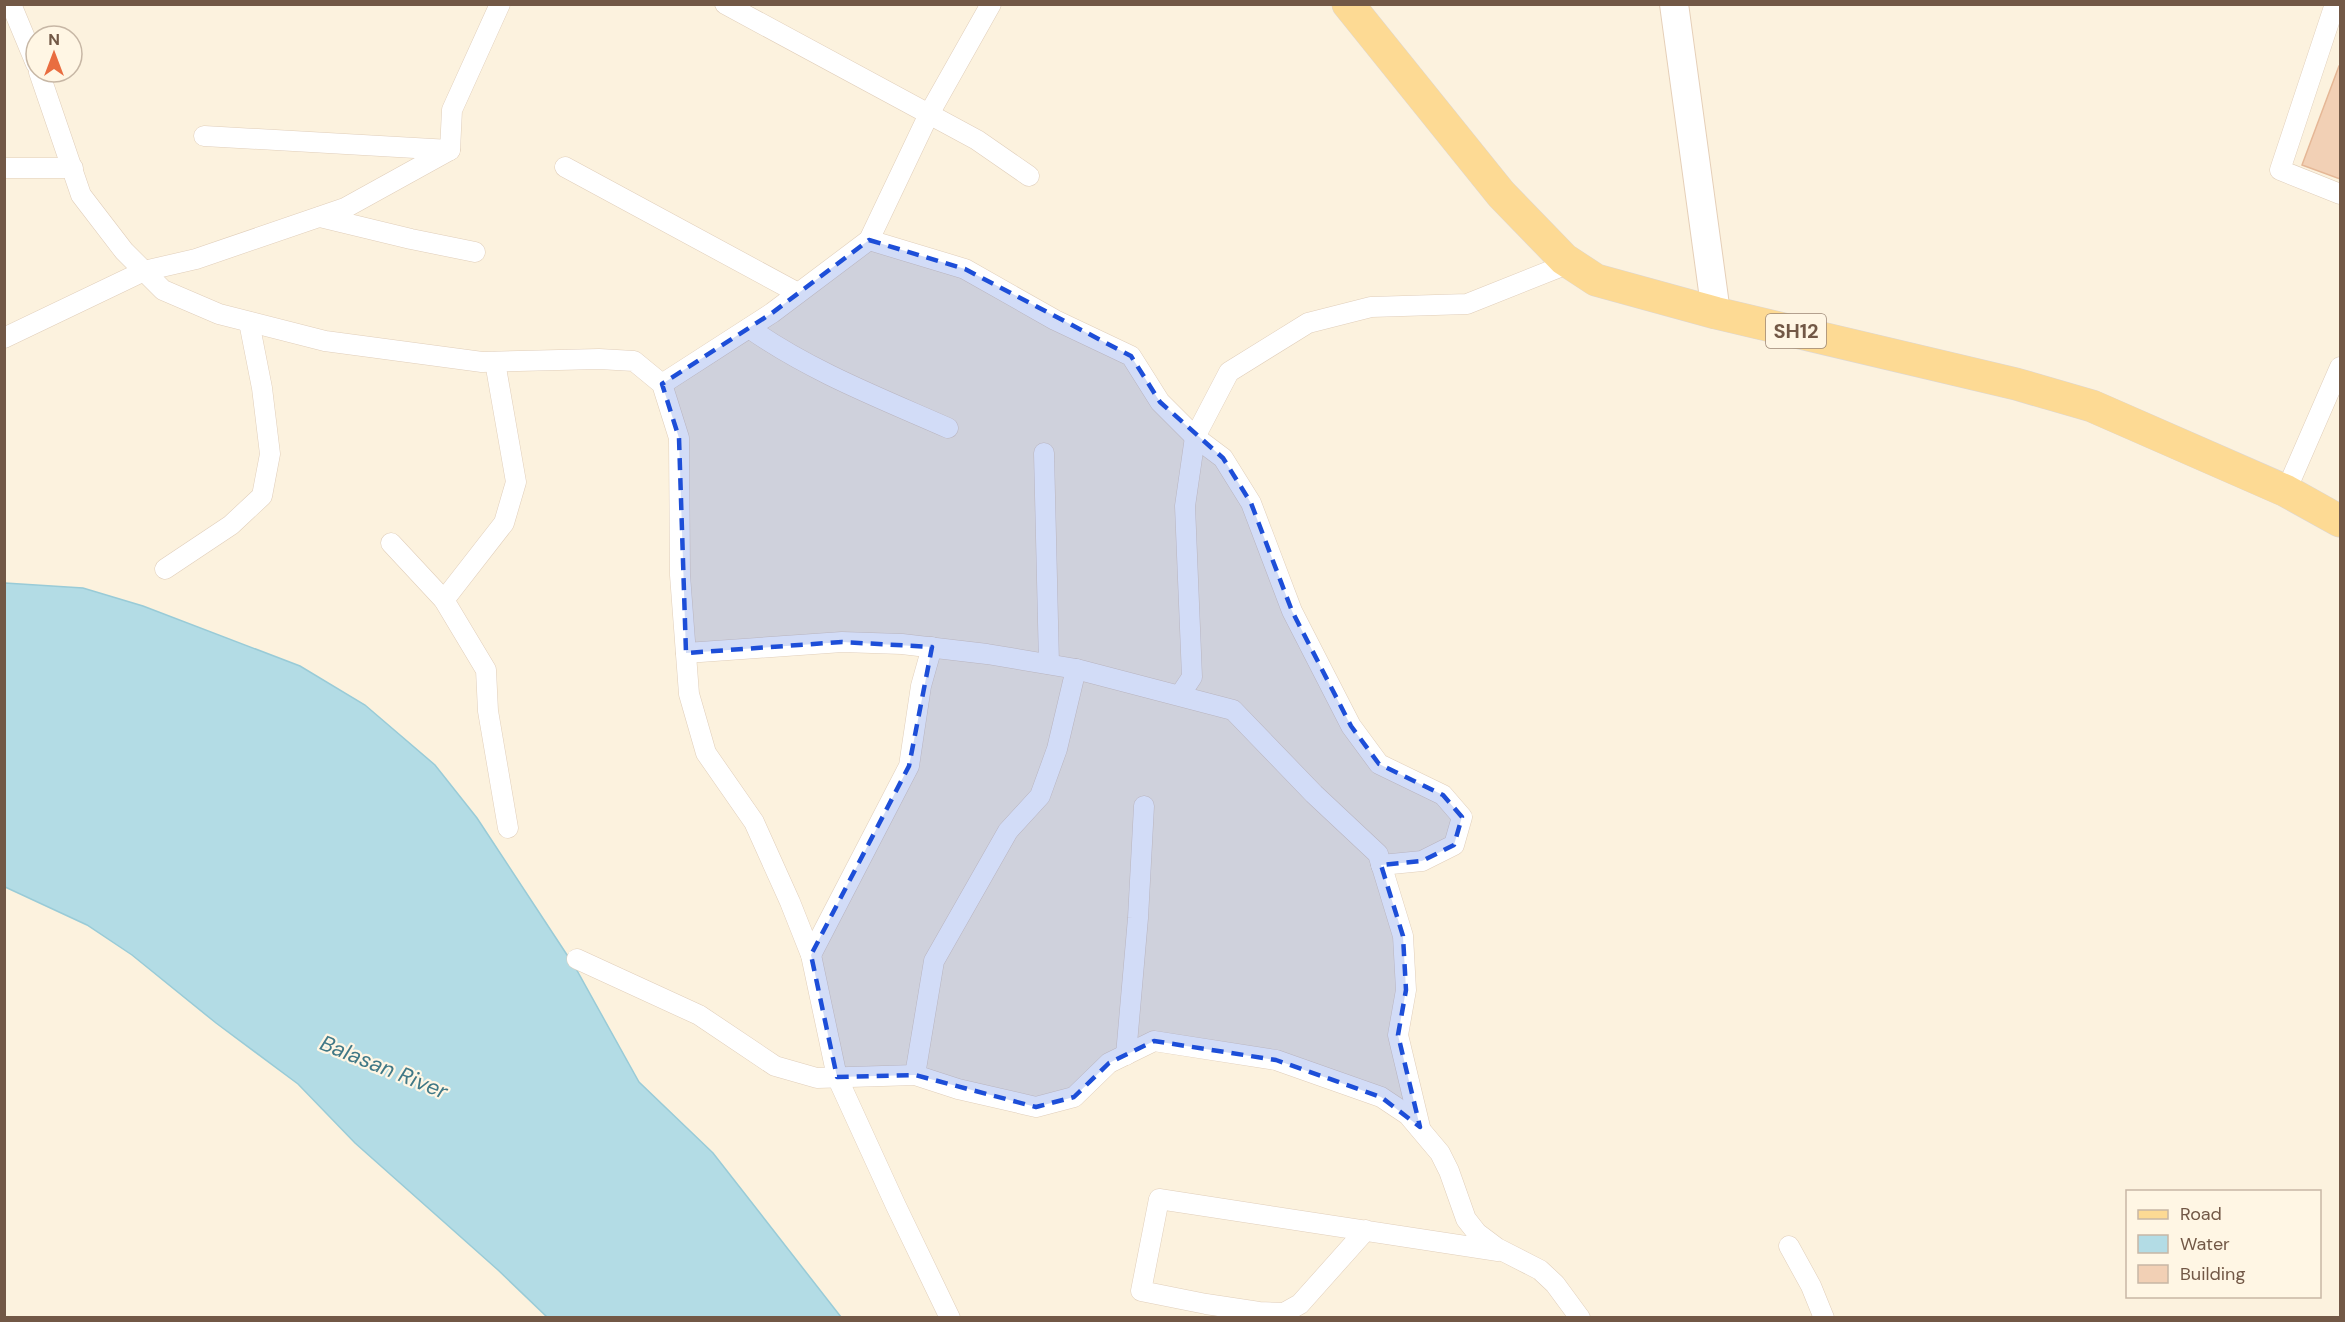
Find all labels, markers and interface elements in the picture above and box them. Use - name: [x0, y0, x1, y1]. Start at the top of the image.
- north arrow: [24, 24, 84, 84]
- text: N: [48, 29, 60, 50]
- road number: SH12: [1766, 314, 1826, 348]
- water label: Balasan River: [316, 1028, 453, 1106]
- legend: [2126, 1190, 2321, 1298]
- text: Road: [2180, 1202, 2222, 1226]
- text: Water: [2180, 1232, 2230, 1256]
- text: Building: [2180, 1262, 2245, 1286]

